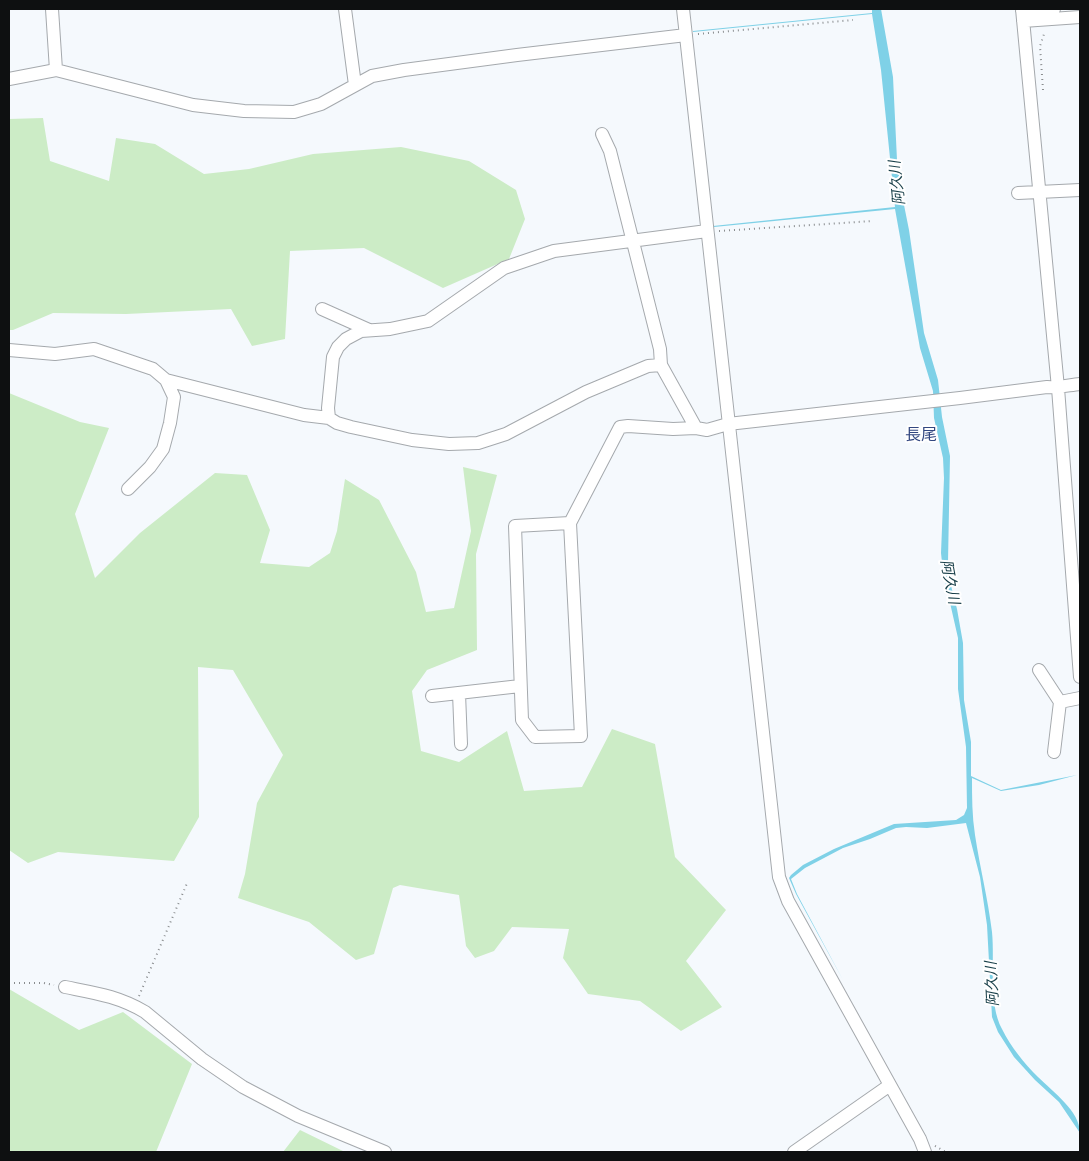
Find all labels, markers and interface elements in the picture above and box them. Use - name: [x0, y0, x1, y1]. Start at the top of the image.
- water label: 阿久川: [886, 160, 908, 206]
- district label: 長尾: [905, 425, 937, 445]
- water label: 阿久川: [937, 558, 963, 606]
- water label: 阿久川: [982, 961, 1002, 1007]

